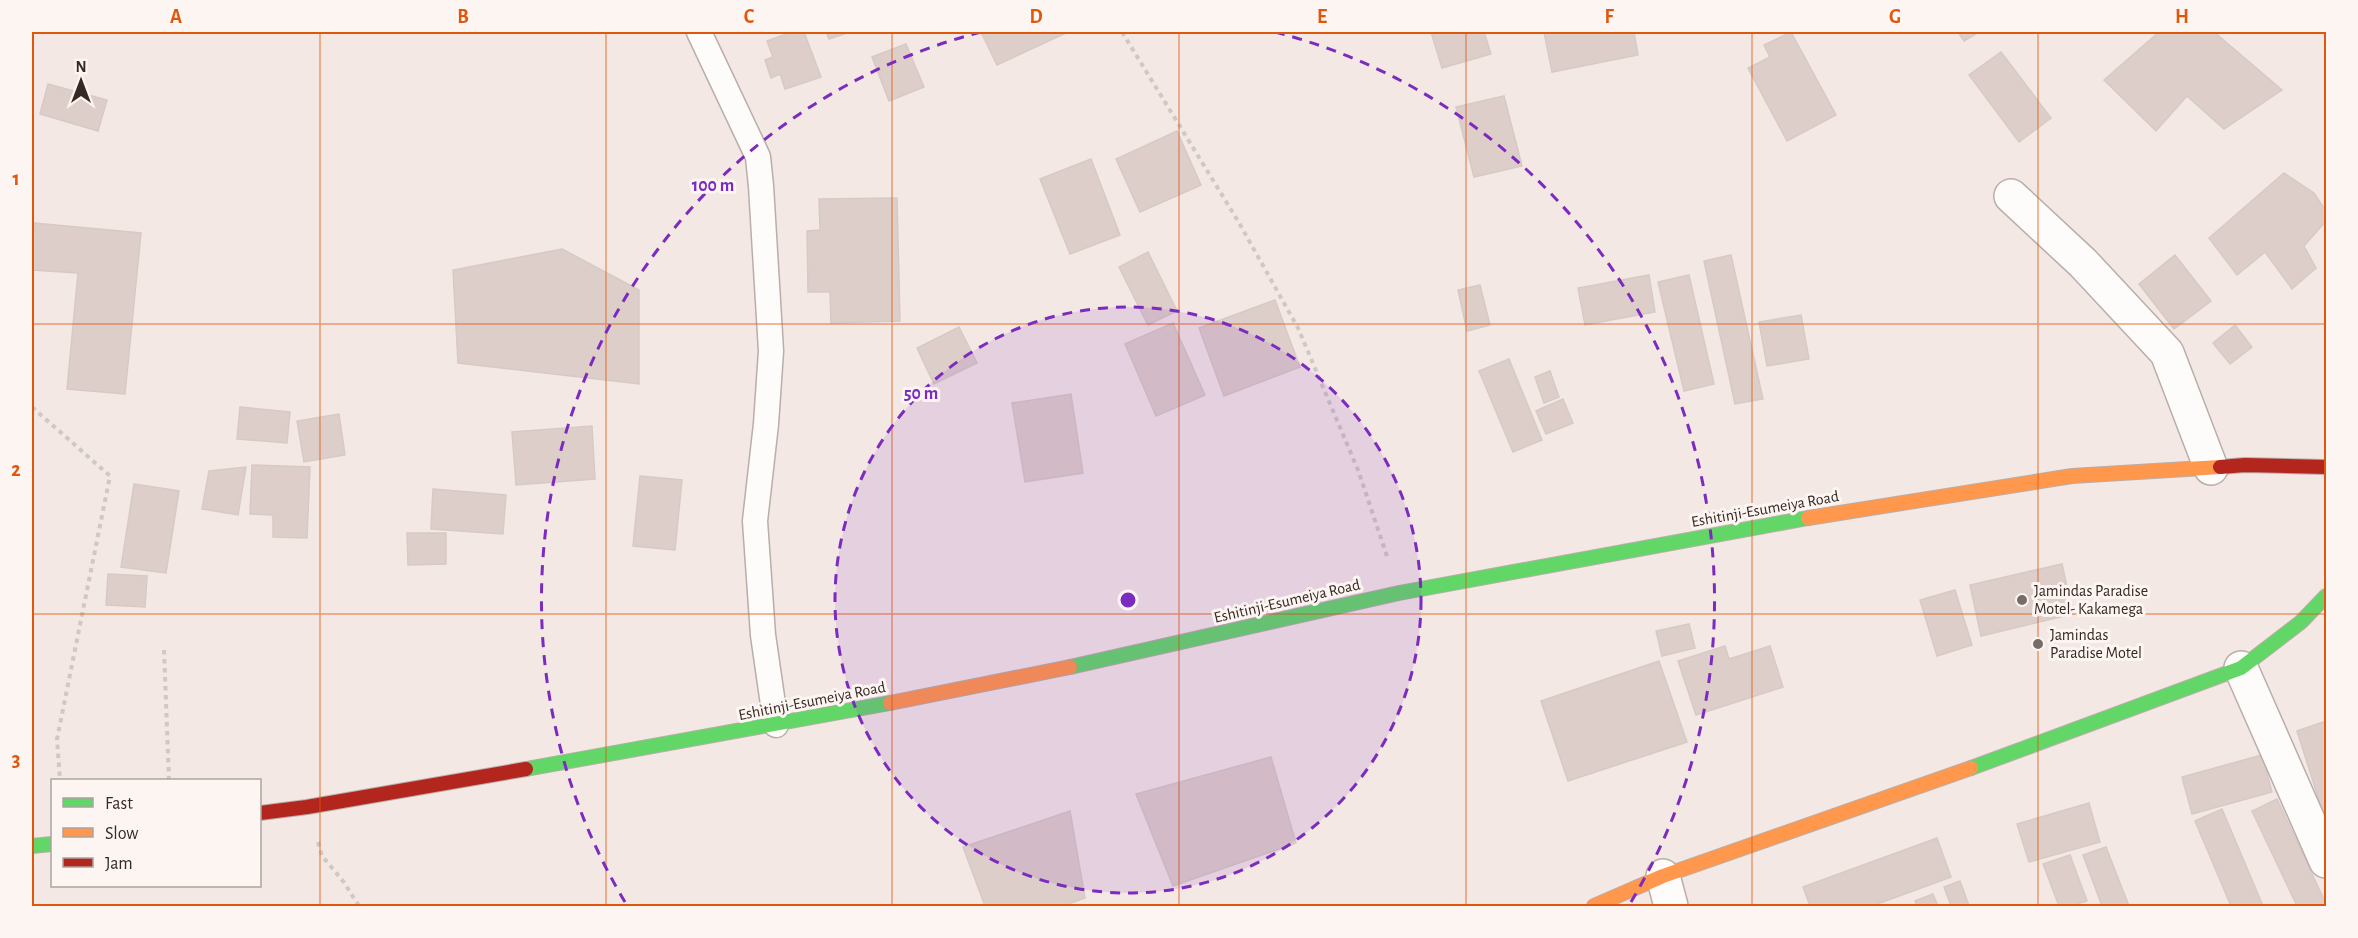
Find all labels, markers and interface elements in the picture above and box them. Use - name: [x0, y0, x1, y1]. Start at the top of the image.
- text: A: [170, 7, 182, 27]
- text: B: [457, 7, 469, 27]
- text: C: [744, 7, 755, 27]
- text: D: [1029, 7, 1043, 27]
- text: E: [1317, 7, 1327, 27]
- text: F: [1604, 7, 1614, 27]
- text: G: [1889, 7, 1901, 27]
- text: H: [2175, 7, 2189, 27]
- north arrow: [51, 51, 111, 111]
- text: N: [75, 59, 87, 75]
- text: 1: [12, 169, 20, 189]
- text: 100 m: [692, 177, 734, 195]
- text: 50 m: [904, 385, 938, 403]
- text: 2: [11, 460, 21, 480]
- street label: Eshitinji-Esumeiya Road: [1690, 488, 1840, 531]
- street label: Eshitinji-Esumeiya Road: [1212, 576, 1362, 627]
- place label: Jamindas Paradise Motel- Kakamega: [2034, 583, 2148, 617]
- centre of rings: [1118, 590, 1138, 610]
- marker: Jamindas Paradise Motel- Kakamega: [2015, 593, 2029, 607]
- place label: Jamindas Paradise Motel: [2050, 627, 2142, 661]
- marker: Jamindas Paradise Motel: [2031, 637, 2045, 651]
- street label: Eshitinji-Esumeiya Road: [737, 679, 887, 724]
- text: 3: [12, 750, 20, 770]
- legend: [51, 779, 261, 887]
- text: Fast: [105, 795, 133, 813]
- text: Slow: [105, 825, 138, 843]
- text: Jam: [105, 855, 133, 873]

